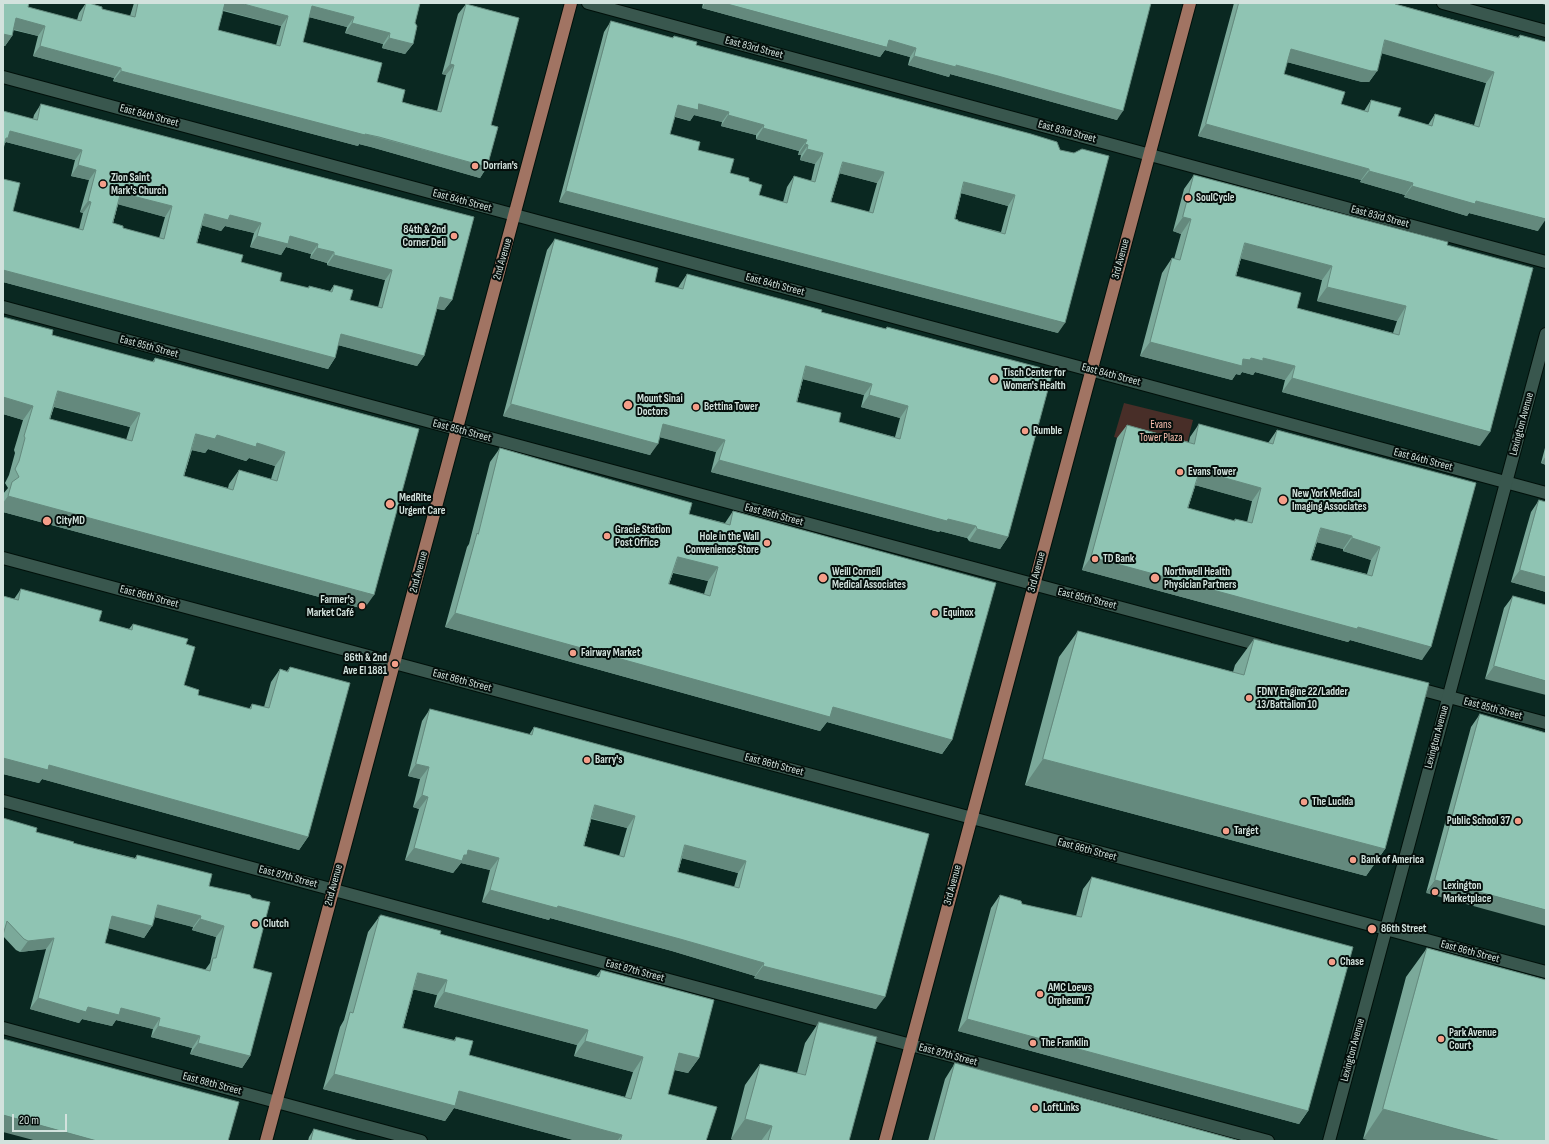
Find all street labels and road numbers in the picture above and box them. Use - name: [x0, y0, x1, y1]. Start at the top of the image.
- street label: East 83rd Street: [724, 34, 784, 62]
- street label: East 84th Street: [118, 102, 180, 130]
- street label: East 83rd Street: [1037, 118, 1097, 146]
- street label: East 84th Street: [431, 187, 493, 215]
- street label: East 83rd Street: [1350, 203, 1410, 231]
- street label: 2nd Avenue: [491, 237, 515, 281]
- street label: 3rd Avenue: [1109, 238, 1133, 280]
- street label: East 84th Street: [744, 271, 806, 299]
- street label: East 85th Street: [118, 333, 180, 361]
- street label: East 84th Street: [1080, 361, 1142, 389]
- street label: Lexington Avenue: [1507, 391, 1537, 457]
- street label: East 85th Street: [431, 417, 493, 445]
- street label: East 84th Street: [1392, 446, 1454, 474]
- street label: East 85th Street: [743, 501, 805, 529]
- street label: 2nd Avenue: [407, 550, 431, 594]
- street label: 3rd Avenue: [1025, 551, 1049, 593]
- street label: East 86th Street: [118, 583, 180, 611]
- street label: East 85th Street: [1056, 585, 1118, 613]
- street label: East 86th Street: [431, 667, 493, 695]
- street label: East 85th Street: [1462, 695, 1524, 723]
- street label: Lexington Avenue: [1422, 704, 1452, 770]
- street label: East 86th Street: [743, 751, 805, 779]
- street label: East 86th Street: [1056, 836, 1118, 864]
- street label: East 87th Street: [257, 863, 319, 891]
- street label: 2nd Avenue: [322, 863, 346, 907]
- street label: 3rd Avenue: [941, 864, 965, 906]
- street label: East 86th Street: [1439, 938, 1501, 966]
- street label: East 87th Street: [604, 957, 666, 985]
- street label: Lexington Avenue: [1338, 1017, 1368, 1083]
- street label: East 87th Street: [917, 1041, 979, 1069]
- street label: East 88th Street: [181, 1070, 243, 1098]

